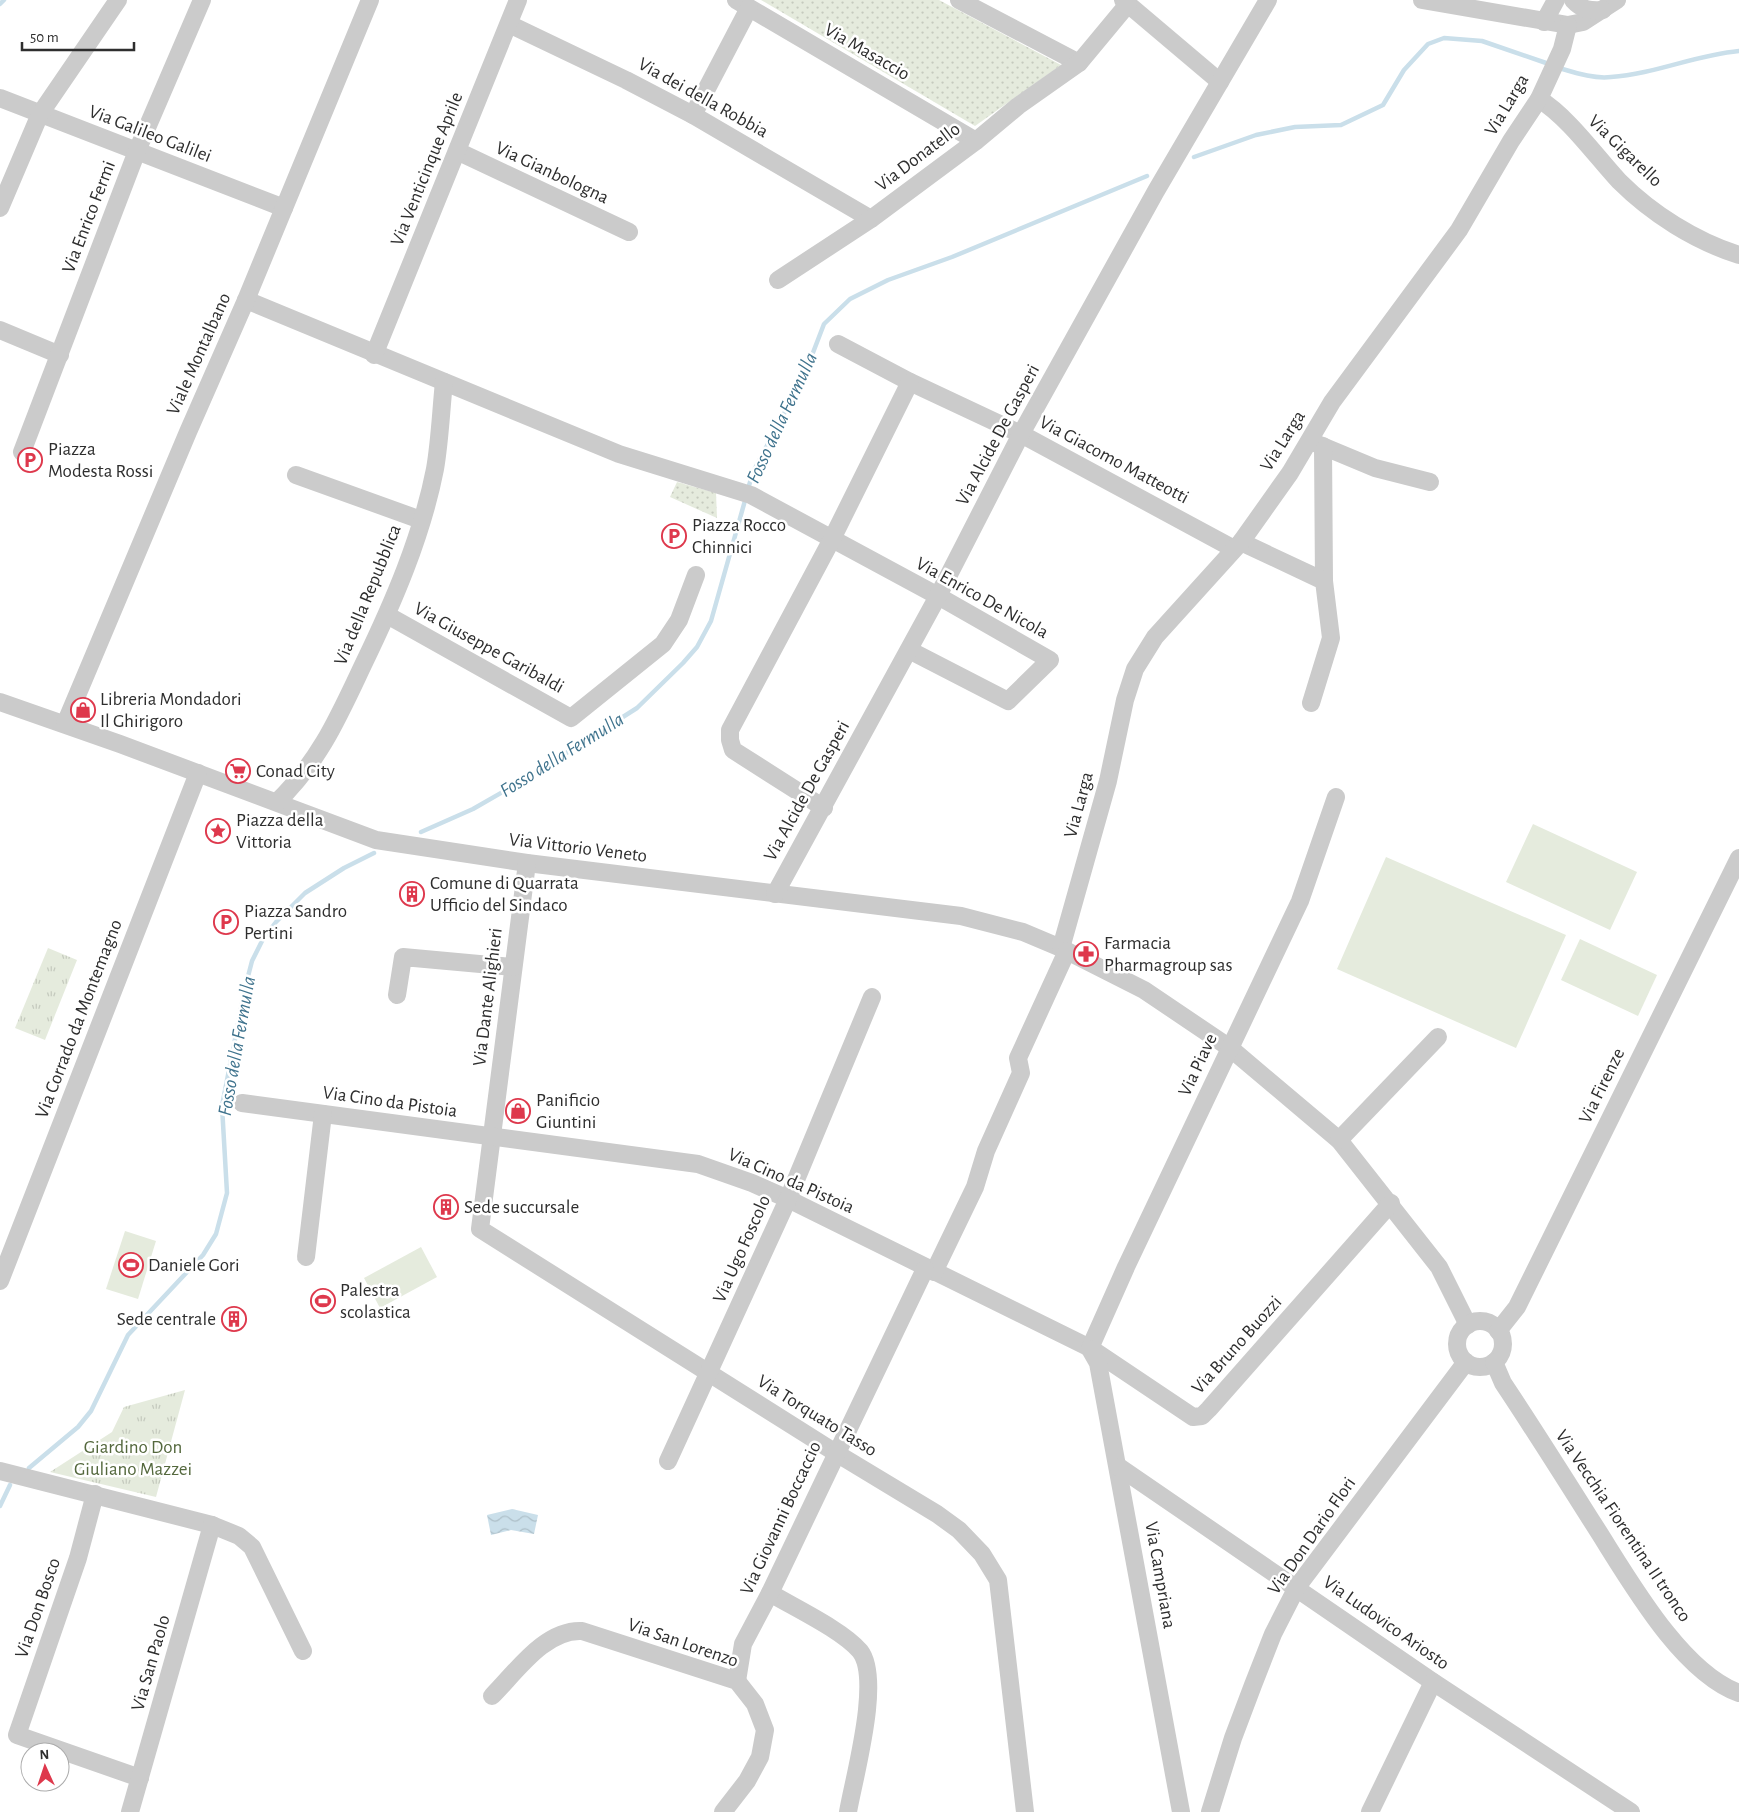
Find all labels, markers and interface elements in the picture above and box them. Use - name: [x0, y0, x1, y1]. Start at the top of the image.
- scale bar: [22, 20, 135, 52]
- street label: Via Masaccio: [821, 20, 913, 84]
- text: 50 m: [30, 30, 59, 45]
- street label: Via dei della Robbia: [635, 54, 771, 142]
- street label: Via Larga: [1481, 71, 1533, 139]
- street label: Via Venticinque Aprile: [388, 90, 466, 248]
- street label: Via Galileo Galilei: [86, 102, 214, 166]
- street label: Via Gigarello: [1584, 111, 1666, 191]
- street label: Via Donatello: [872, 119, 964, 195]
- street label: Via Gianbologna: [492, 138, 612, 208]
- street label: Via Enrico Fermi: [59, 158, 119, 276]
- street label: Viale Montalbano: [164, 290, 234, 418]
- water label: Fosso della Fermulla: [743, 350, 821, 486]
- street label: Via Alcide De Gasperi: [953, 361, 1043, 509]
- street label: Via Larga: [1257, 407, 1309, 475]
- street label: Via Giacomo Matteotti: [1036, 413, 1192, 507]
- place label: Piazza Modesta Rossi: [48, 440, 153, 481]
- parking icon: Piazza Modesta Rossi: [17, 447, 43, 473]
- place label: Piazza Rocco Chinnici: [692, 516, 786, 557]
- street label: Via della Repubblica: [331, 522, 405, 668]
- parking icon: Piazza Rocco Chinnici: [661, 523, 687, 549]
- street label: Via Enrico De Nicola: [913, 554, 1052, 642]
- street label: Via Giuseppe Garibaldi: [411, 599, 567, 697]
- place label: Libreria Mondadori Il Ghirigoro: [100, 690, 241, 731]
- shop icon: Libreria Mondadori Il Ghirigoro: [70, 697, 96, 723]
- water label: Fosso della Fermulla: [497, 709, 627, 801]
- street label: Via Alcide De Gasperi: [761, 718, 853, 864]
- supermarket icon: Conad City: [225, 758, 251, 784]
- place label: Conad City: [256, 762, 335, 781]
- street label: Via Larga: [1061, 770, 1097, 840]
- place label: Piazza della Vittoria: [236, 811, 324, 852]
- place icon: Piazza della Vittoria: [205, 818, 231, 844]
- street label: Via Vittorio Veneto: [508, 830, 648, 866]
- place label: Comune di Quarrata Ufficio del Sindaco: [430, 874, 579, 915]
- building icon: Comune di Quarrata Ufficio del Sindaco: [399, 881, 425, 907]
- place label: Piazza Sandro Pertini: [244, 902, 347, 943]
- parking icon: Piazza Sandro Pertini: [213, 909, 239, 935]
- street label: Via Corrado da Montemagno: [32, 917, 126, 1121]
- street label: Via Dante Alighieri: [470, 927, 506, 1067]
- place label: Farmacia Pharmagroup sas: [1104, 934, 1233, 975]
- pharmacy icon: Farmacia Pharmagroup sas: [1073, 941, 1099, 967]
- water label: Fosso della Fermulla: [215, 974, 259, 1118]
- street label: Via Piave: [1175, 1031, 1221, 1099]
- street label: Via Firenze: [1576, 1045, 1628, 1127]
- street label: Via Cino da Pistoia: [321, 1083, 459, 1121]
- place label: Panificio Giuntini: [536, 1091, 600, 1132]
- shop icon: Panificio Giuntini: [505, 1098, 531, 1124]
- street label: Via Cino da Pistoia: [725, 1145, 857, 1217]
- street label: Via Ugo Foscolo: [710, 1192, 774, 1306]
- building icon: Sede succursale: [433, 1194, 459, 1220]
- place label: Sede succursale: [464, 1198, 579, 1217]
- sports icon: Daniele Gori: [118, 1252, 144, 1278]
- place label: Daniele Gori: [148, 1256, 240, 1275]
- place label: Palestra scolastica: [340, 1281, 411, 1322]
- sports icon: Palestra scolastica: [310, 1288, 336, 1314]
- street label: Via Bruno Buozzi: [1188, 1292, 1286, 1398]
- building icon: Sede centrale: [221, 1306, 247, 1332]
- place label: Sede centrale: [117, 1310, 216, 1329]
- street label: Via Torquato Tasso: [754, 1372, 880, 1460]
- street label: Via Vecchia Fiorentina II tronco: [1552, 1427, 1694, 1625]
- park label: Giardino Don Giuliano Mazzei: [74, 1438, 192, 1479]
- street label: Via Giovanni Boccaccio: [737, 1438, 825, 1598]
- street label: Via Don Dario Flori: [1265, 1474, 1359, 1598]
- street label: Via Campriana: [1141, 1520, 1179, 1630]
- street label: Via Don Bosco: [12, 1555, 64, 1661]
- street label: Via Ludovico Ariosto: [1319, 1572, 1453, 1674]
- street label: Via San Paolo: [128, 1613, 174, 1713]
- street label: Via San Lorenzo: [625, 1615, 741, 1671]
- north arrow: [20, 1742, 70, 1792]
- text: N: [39, 1748, 50, 1762]

